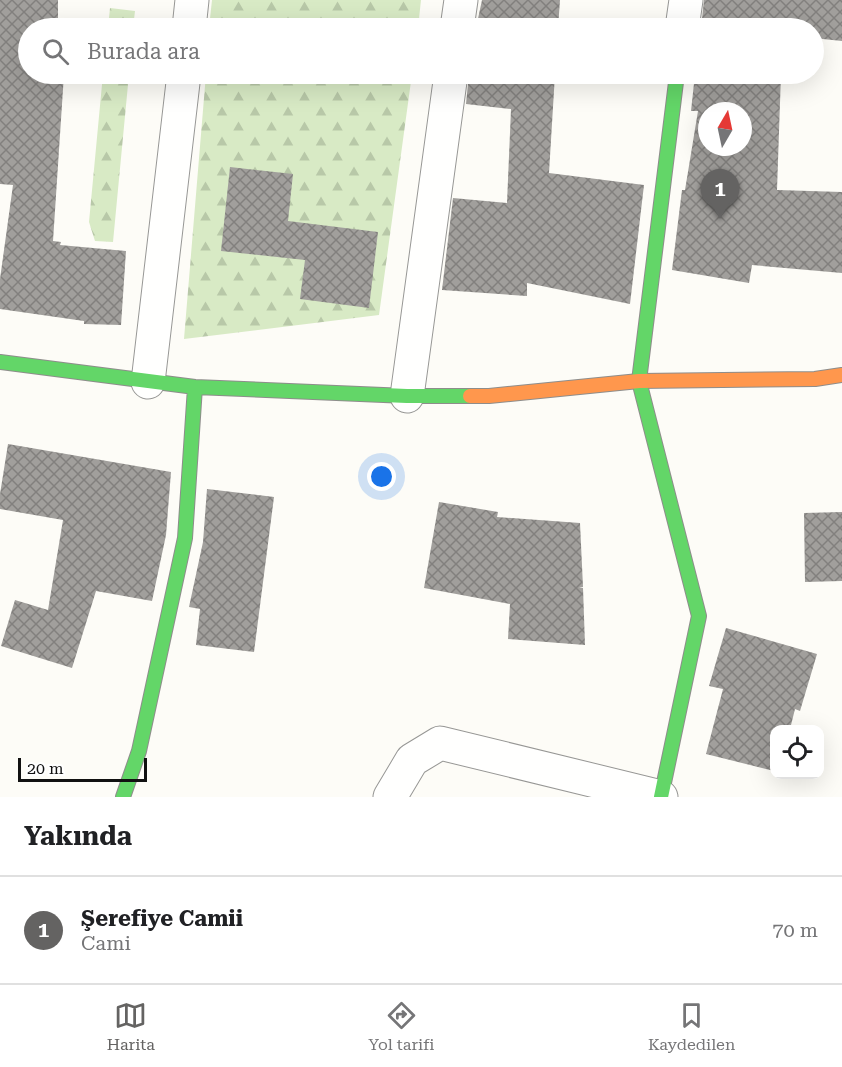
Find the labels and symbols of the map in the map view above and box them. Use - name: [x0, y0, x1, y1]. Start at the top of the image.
- north arrow: [698, 102, 752, 156]
- pin: 1: [700, 170, 740, 219]
- your location: [367, 462, 396, 491]
- scale bar: [18, 755, 147, 782]

